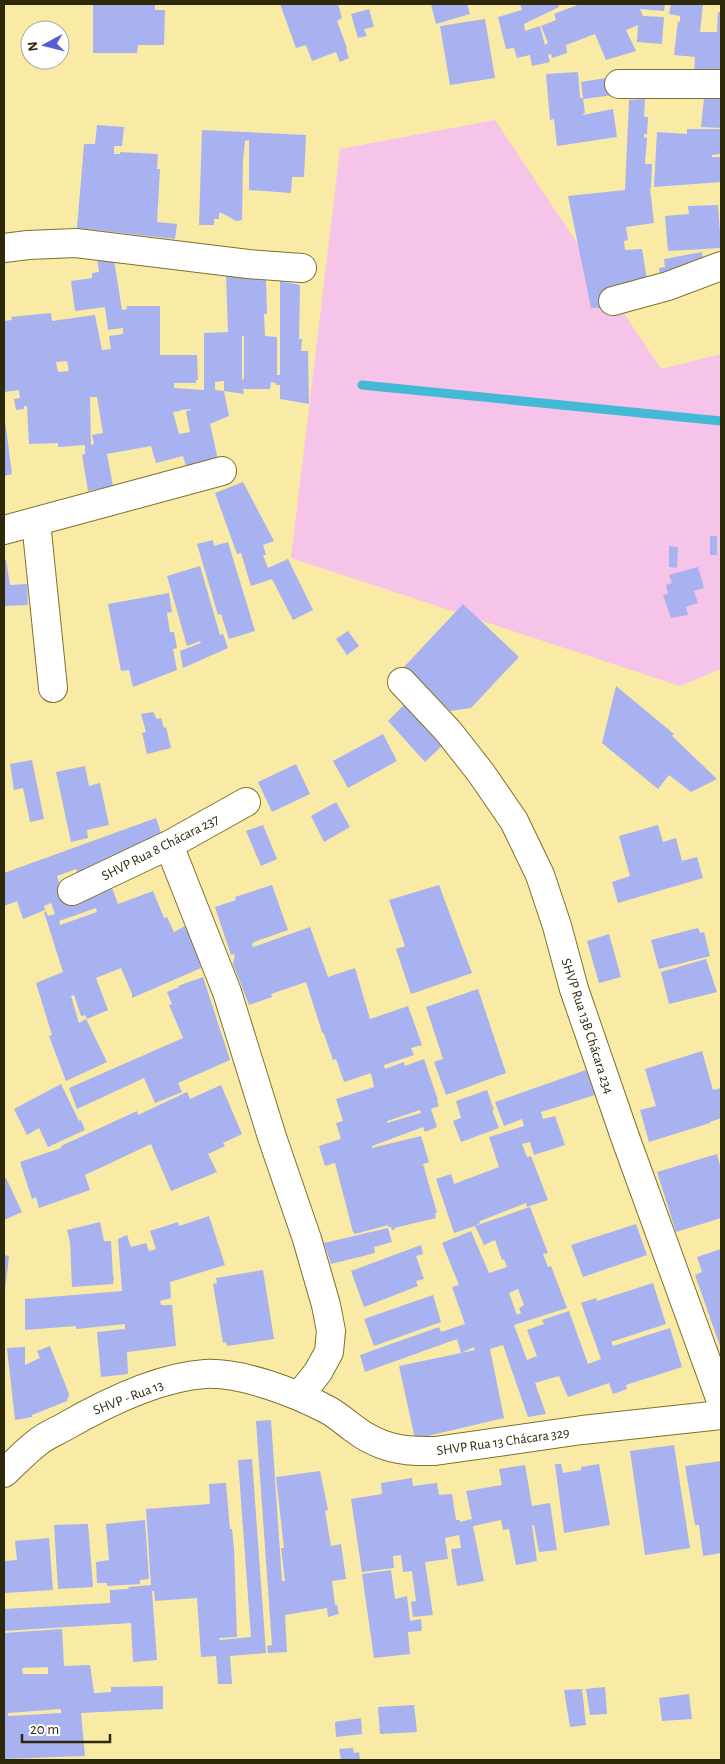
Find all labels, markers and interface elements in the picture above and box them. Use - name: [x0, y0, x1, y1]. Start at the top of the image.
- north arrow: [20, 20, 70, 70]
- text: N: [26, 41, 41, 52]
- street label: SHVP Rua 8 Chácara 237: [100, 812, 221, 884]
- street label: SHVP Rua 13B Chácara 234: [558, 957, 616, 1096]
- street label: SHVP - Rua 13: [91, 1378, 166, 1418]
- street label: SHVP Rua 13 Chácara 329: [436, 1426, 571, 1458]
- scale bar: [22, 1712, 110, 1744]
- text: 20 m: [30, 1722, 59, 1737]

